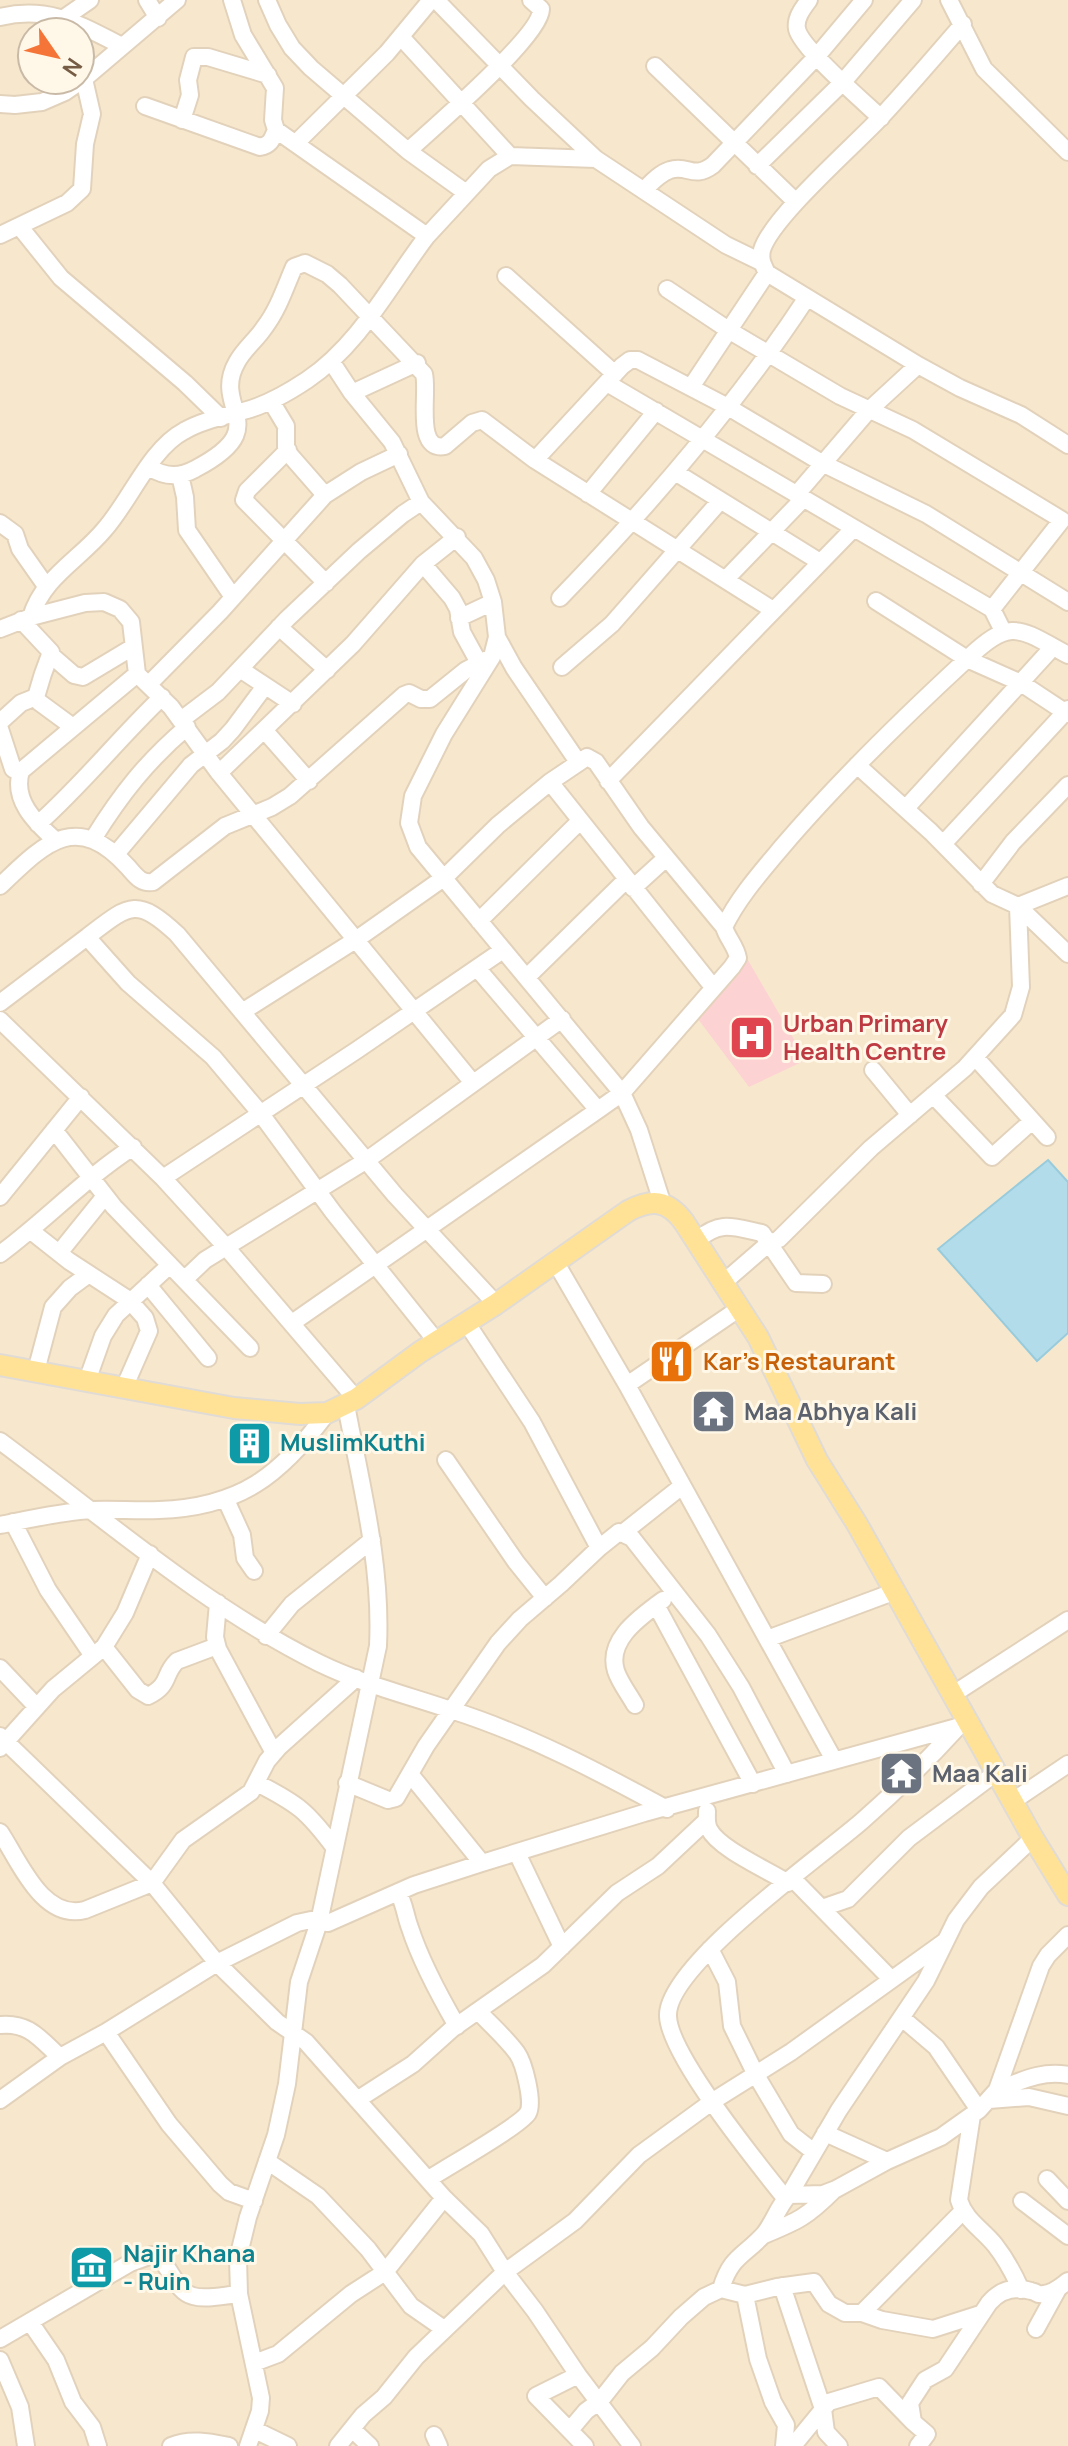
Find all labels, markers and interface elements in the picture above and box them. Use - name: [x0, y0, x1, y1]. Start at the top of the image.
- north arrow: [16, 16, 96, 96]
- text: N: [56, 52, 89, 82]
- place label: Urban Primary Health Centre: [783, 1006, 948, 1067]
- hospital icon: Urban Primary Health Centre: [728, 1014, 776, 1062]
- restaurant icon: Kar's Restaurant: [648, 1338, 696, 1386]
- place label: Kar's Restaurant: [703, 1344, 896, 1377]
- temple icon: Maa Abhya Kali: [689, 1388, 737, 1436]
- place label: Maa Abhya Kali: [744, 1394, 917, 1427]
- building icon: MuslimKuthi: [225, 1419, 273, 1467]
- place label: MuslimKuthi: [280, 1425, 425, 1458]
- temple icon: Maa Kali: [877, 1750, 925, 1798]
- place label: Maa Kali: [932, 1756, 1028, 1789]
- place label: Najir Khana - Ruin: [123, 2236, 255, 2297]
- museum icon: Najir Khana - Ruin: [68, 2244, 116, 2292]

